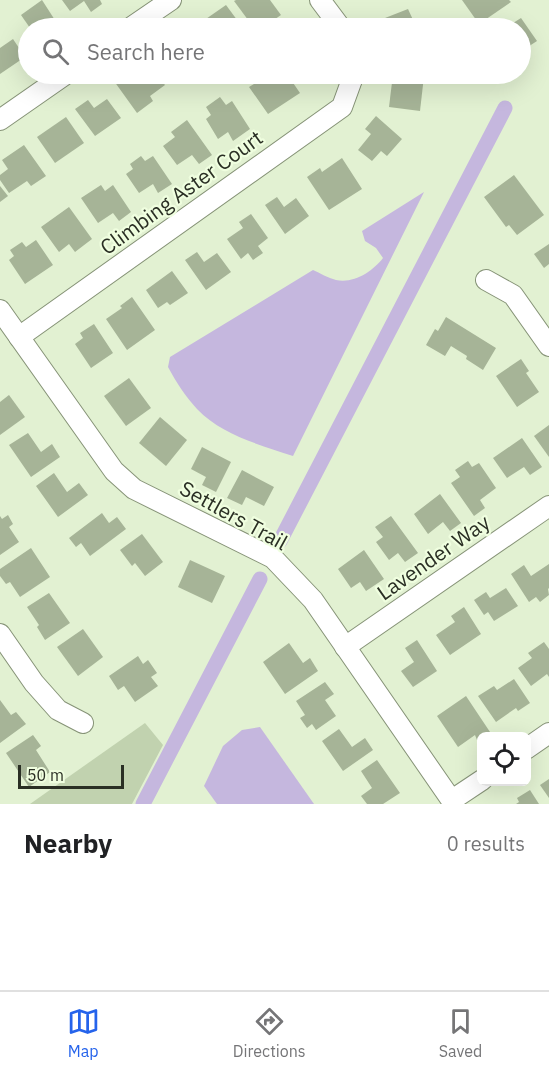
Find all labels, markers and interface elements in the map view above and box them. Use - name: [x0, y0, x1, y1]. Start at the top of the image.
- search box: [18, 18, 531, 84]
- icon: search: [39, 35, 72, 68]
- text: Search here: [87, 37, 205, 66]
- street label: Climbing Aster Court: [94, 123, 268, 261]
- street label: Settlers Trail: [175, 474, 293, 556]
- street label: Lavender Way: [371, 507, 495, 606]
- map controls: [477, 732, 531, 786]
- button: locate: [477, 732, 531, 786]
- scale bar: [18, 762, 124, 790]
- text: 50 m: [27, 765, 64, 785]
- text: Nearby: [24, 826, 112, 860]
- text: 0 results: [447, 830, 525, 857]
- tab: Map: [67, 1005, 100, 1061]
- tab: Directions: [233, 1005, 306, 1061]
- tab: Saved: [439, 1005, 482, 1061]

